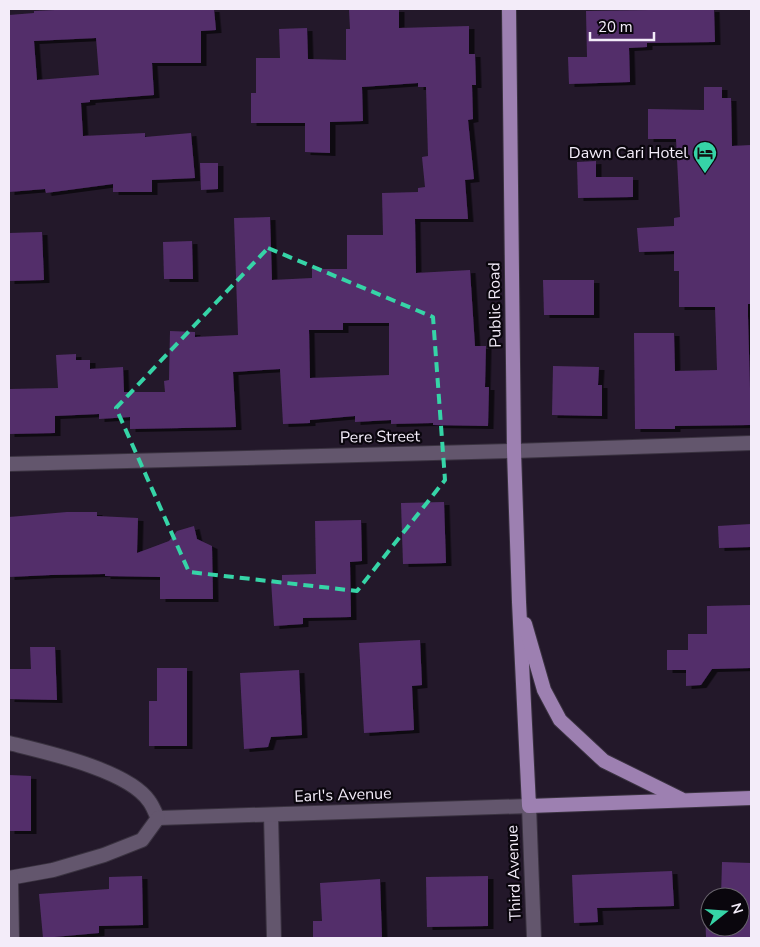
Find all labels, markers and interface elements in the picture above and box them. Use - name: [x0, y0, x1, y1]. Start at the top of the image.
- scale bar: [590, 10, 654, 42]
- text: 20 m: [598, 17, 633, 37]
- hotel icon: Dawn Cari Hotel: [692, 140, 718, 174]
- place label: Dawn Cari Hotel: [569, 142, 688, 164]
- street label: Public Road: [483, 262, 507, 348]
- street label: Pere Street: [340, 425, 421, 449]
- street label: Earl's Avenue: [294, 782, 392, 808]
- street label: Third Avenue: [501, 825, 527, 921]
- north arrow: [700, 887, 750, 937]
- text: N: [726, 901, 748, 916]

